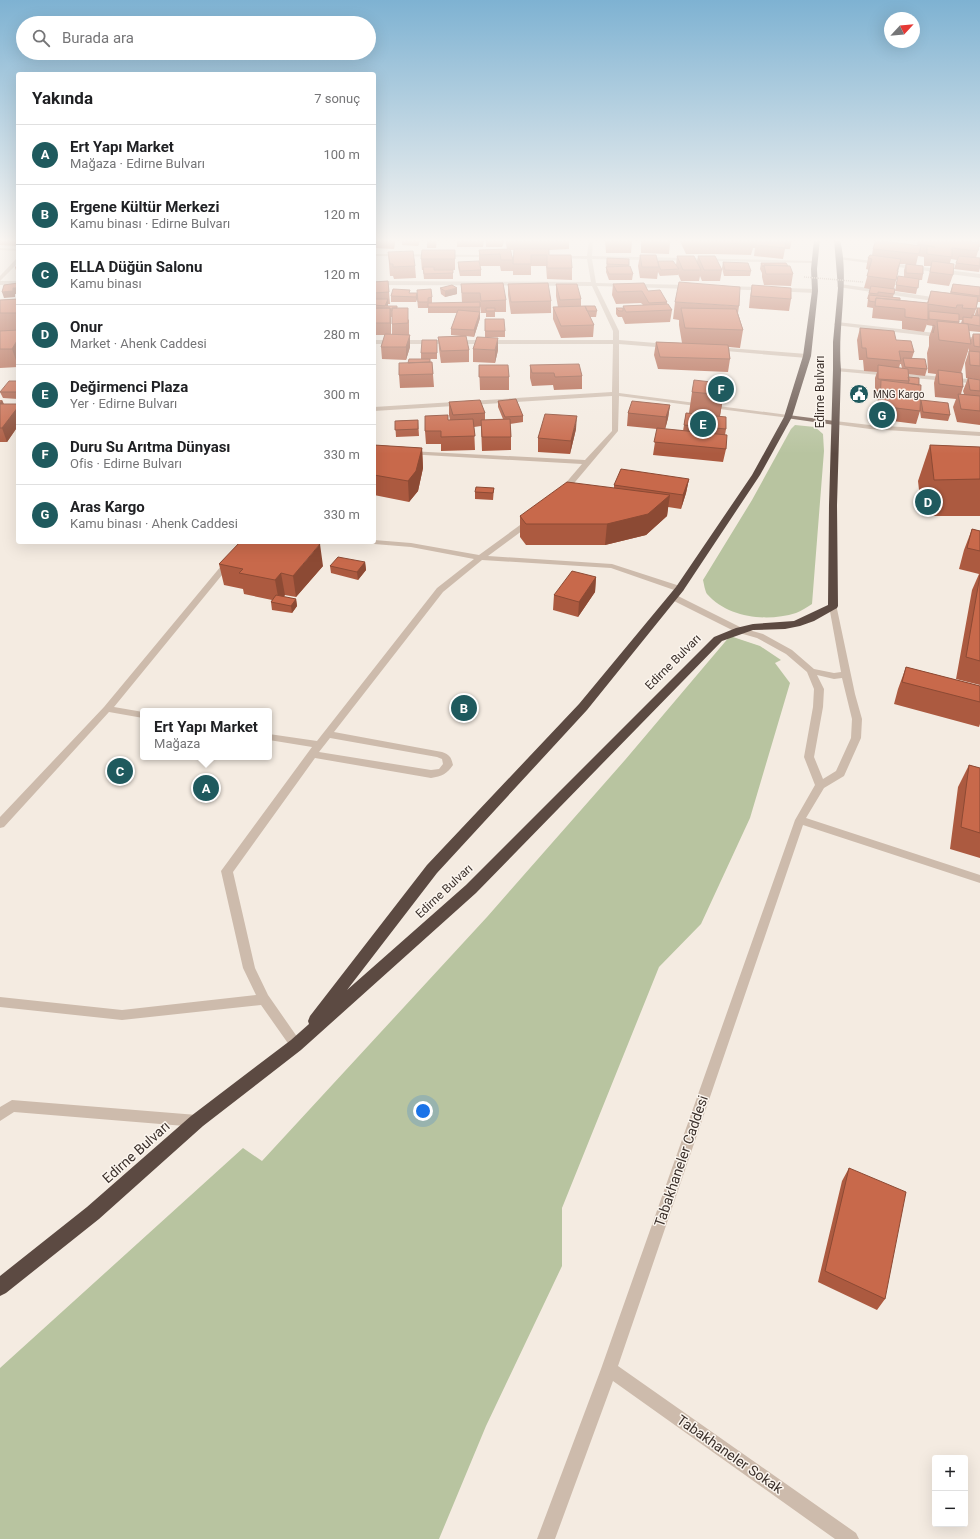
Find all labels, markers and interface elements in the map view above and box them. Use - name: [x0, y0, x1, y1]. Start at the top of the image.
- north arrow: [884, 12, 920, 48]
- search box: [16, 16, 376, 60]
- icon: search: [30, 27, 52, 49]
- text: Burada ara: [62, 29, 134, 47]
- text: Yakında: [32, 88, 93, 108]
- text: 7 sonuç: [314, 91, 360, 106]
- text: Ert Yapı Market: [70, 138, 174, 156]
- text: A: [41, 147, 49, 162]
- text: 100 m: [323, 147, 360, 162]
- text: Mağaza · Edirne Bulvarı: [70, 156, 205, 171]
- text: Ergene Kültür Merkezi: [70, 198, 219, 216]
- text: B: [41, 207, 49, 222]
- text: 120 m: [323, 207, 360, 222]
- text: Kamu binası · Edirne Bulvarı: [70, 216, 230, 231]
- text: ELLA Düğün Salonu: [70, 258, 202, 276]
- text: C: [41, 267, 49, 282]
- text: 120 m: [323, 267, 360, 282]
- text: Kamu binası: [70, 276, 142, 291]
- text: Onur: [70, 318, 103, 336]
- text: D: [41, 327, 49, 342]
- text: 280 m: [323, 327, 360, 342]
- text: Market · Ahenk Caddesi: [70, 336, 207, 351]
- street label: Edirne Bulvarı: [813, 356, 827, 428]
- pin: F: [708, 374, 734, 404]
- text: Değirmenci Plaza: [70, 378, 188, 396]
- public building icon: MNG Kargo: [848, 383, 870, 405]
- text: E: [41, 387, 49, 402]
- text: 300 m: [323, 387, 360, 402]
- place label: MNG Kargo: [873, 389, 925, 400]
- text: Yer · Edirne Bulvarı: [70, 396, 177, 411]
- pin: G: [869, 400, 895, 430]
- pin: E: [690, 409, 716, 439]
- text: Duru Su Arıtma Dünyası: [70, 438, 230, 456]
- text: F: [41, 447, 49, 462]
- text: 330 m: [323, 447, 360, 462]
- text: Ofis · Edirne Bulvarı: [70, 456, 182, 471]
- pin: D: [915, 487, 941, 517]
- text: Aras Kargo: [70, 498, 145, 516]
- text: G: [41, 507, 49, 522]
- text: 330 m: [323, 507, 360, 522]
- text: Kamu binası · Ahenk Caddesi: [70, 516, 238, 531]
- street label: Edirne Bulvarı: [642, 631, 704, 693]
- pin: B: [451, 693, 477, 723]
- popup: [140, 708, 272, 760]
- text: Ert Yapı Market: [154, 718, 258, 736]
- text: Mağaza: [154, 736, 200, 751]
- pin: C: [107, 756, 133, 786]
- pin: A: [193, 773, 219, 803]
- street label: Edirne Bulvarı: [413, 861, 475, 921]
- street label: Tabakhaneler Caddesi: [651, 1093, 711, 1229]
- your location: [413, 1101, 433, 1121]
- street label: Edirne Bulvarı: [99, 1118, 173, 1186]
- street label: Tabakhaneler Sokak: [674, 1411, 787, 1497]
- map controls: [932, 1455, 968, 1527]
- button: +: [932, 1455, 968, 1491]
- button: −: [932, 1491, 968, 1527]

